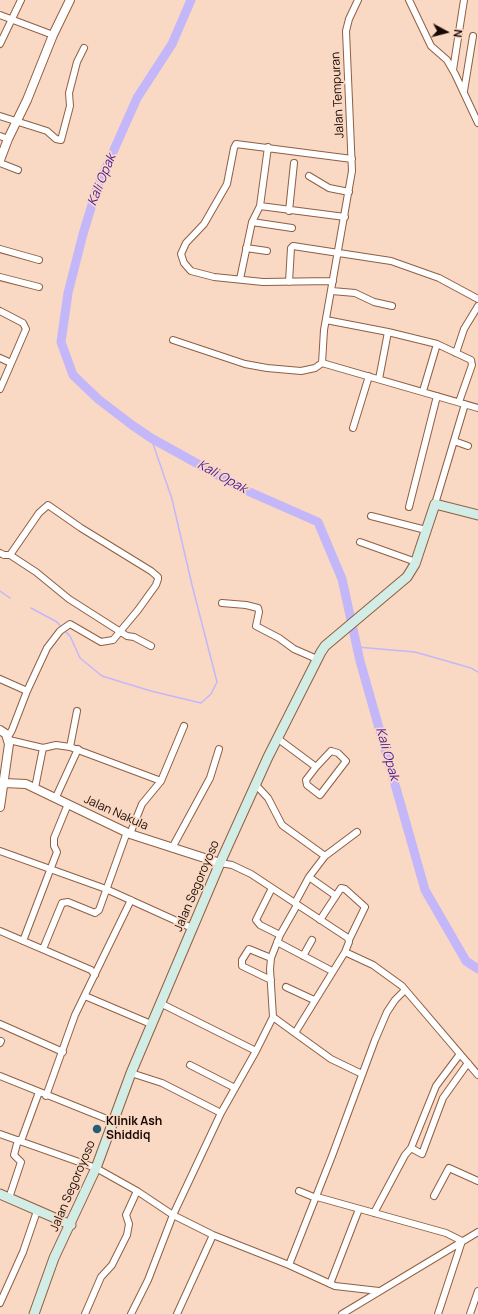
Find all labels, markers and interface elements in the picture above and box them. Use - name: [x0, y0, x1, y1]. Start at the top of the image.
- north arrow: [426, 12, 466, 52]
- text: N: [450, 29, 466, 38]
- street label: Jalan Tempuran: [329, 51, 347, 139]
- water label: Kali Opak: [85, 152, 119, 208]
- water label: Kali Opak: [194, 457, 250, 497]
- water label: Kali Opak: [372, 726, 402, 782]
- street label: Jalan Nakula: [82, 792, 150, 834]
- street label: Jalan Segoroyoso: [171, 838, 223, 934]
- place label: Klinik Ash Shiddiq: [106, 1115, 162, 1143]
- marker: Klinik Ash Shiddiq: [91, 1123, 103, 1135]
- street label: Jalan Segoroyoso: [47, 1138, 99, 1234]

